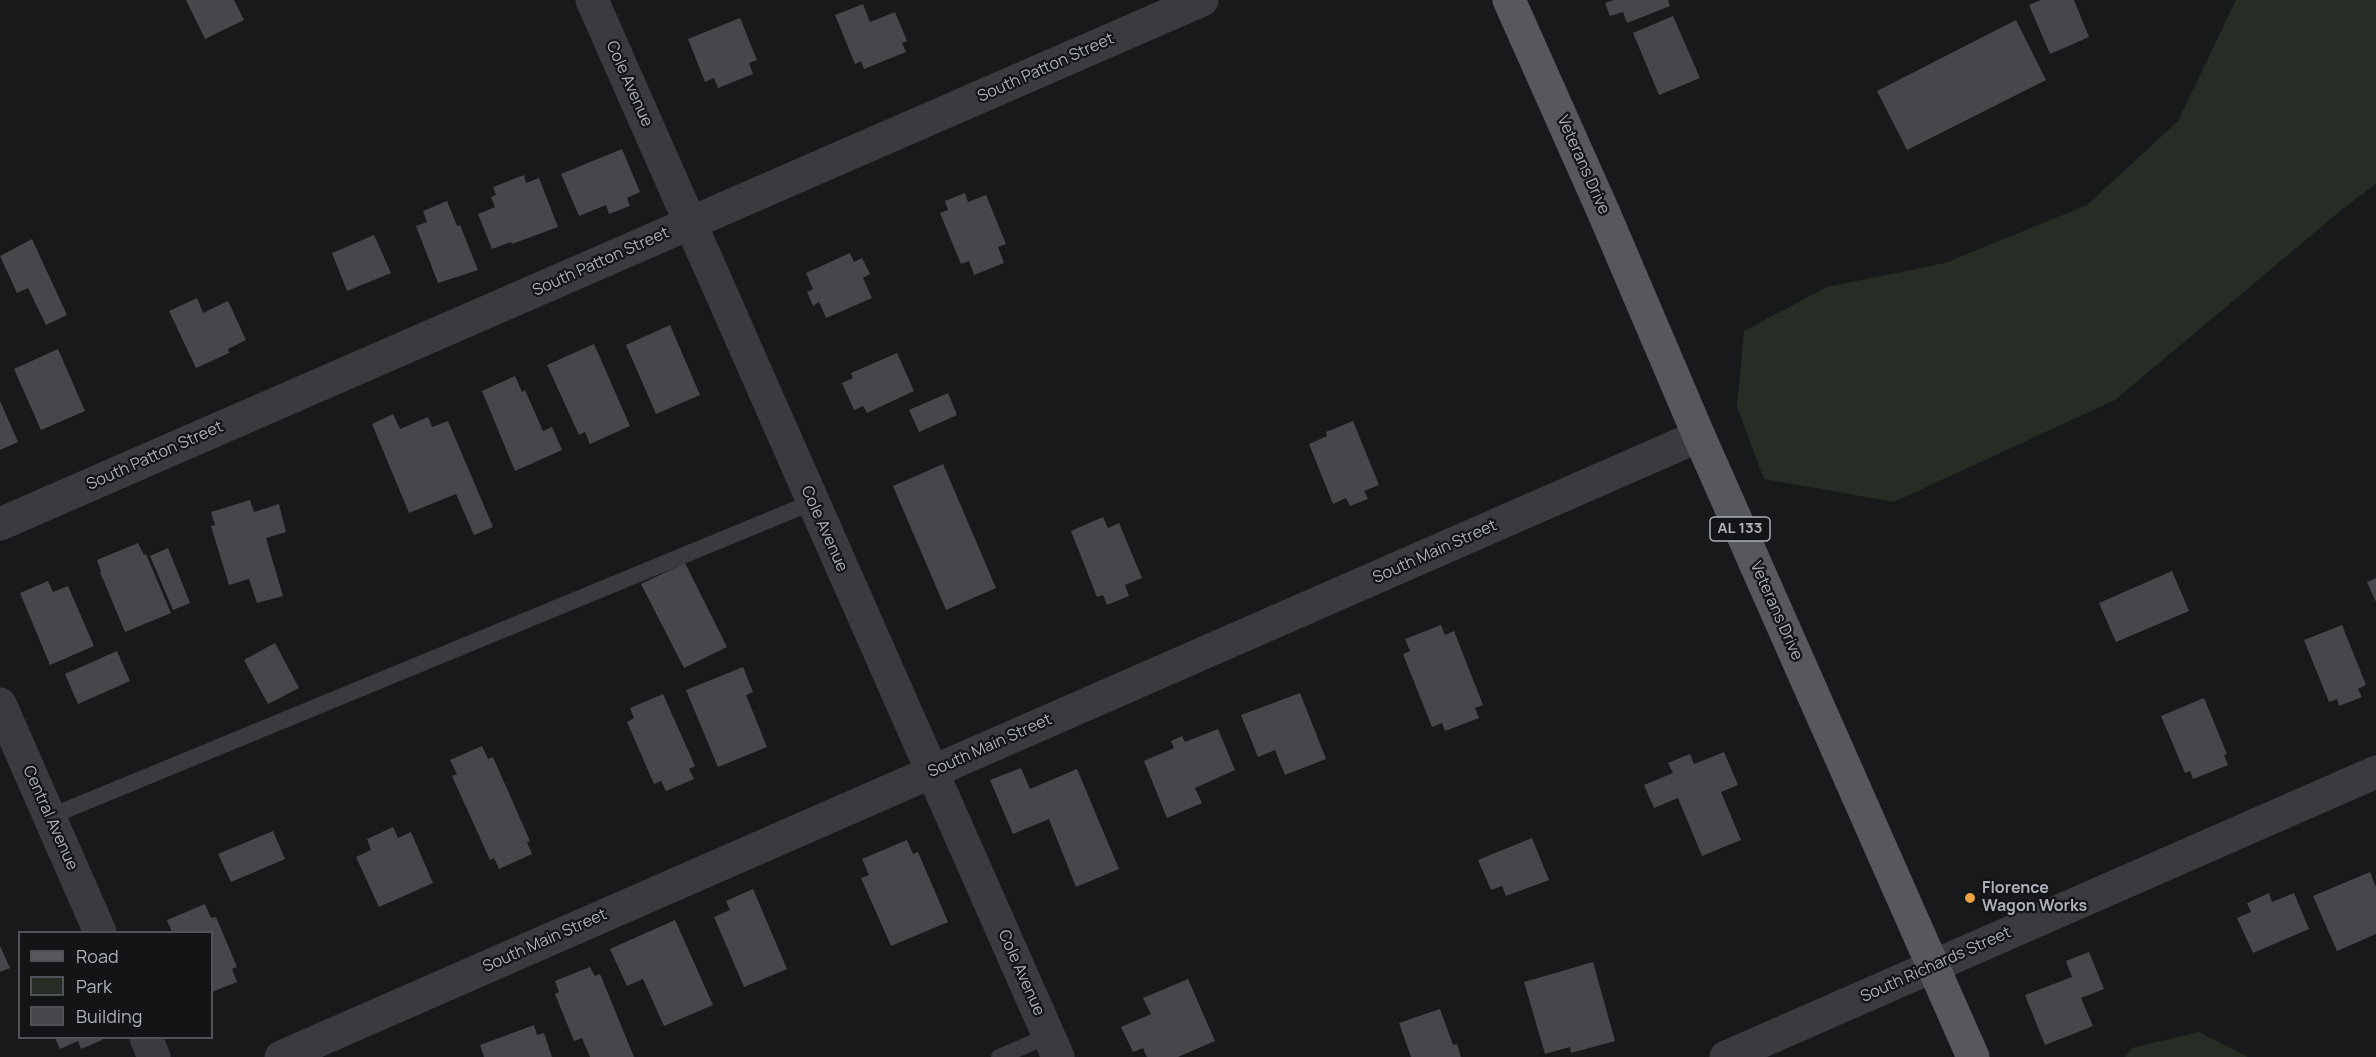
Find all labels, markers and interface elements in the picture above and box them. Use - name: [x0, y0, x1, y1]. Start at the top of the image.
- street label: South Patton Street: [975, 29, 1117, 107]
- street label: Cole Avenue: [602, 38, 656, 130]
- street label: Veterans Drive: [1553, 113, 1613, 217]
- street label: South Patton Street: [530, 223, 672, 301]
- street label: South Patton Street: [84, 417, 226, 495]
- street label: Cole Avenue: [797, 483, 851, 575]
- street label: South Main Street: [1370, 516, 1500, 588]
- road number: AL 133: [1710, 517, 1770, 541]
- street label: Veterans Drive: [1746, 559, 1806, 663]
- street label: South Main Street: [925, 710, 1055, 782]
- street label: Central Avenue: [18, 763, 82, 873]
- place label: Florence Wagon Works: [1982, 879, 2087, 917]
- marker: Florence Wagon Works: [1963, 891, 1977, 905]
- street label: South Main Street: [480, 905, 610, 977]
- street label: South Richards Street: [1858, 923, 2014, 1007]
- street label: Cole Avenue: [994, 927, 1048, 1019]
- legend: [18, 931, 213, 1039]
- text: Road: [76, 944, 119, 968]
- text: Park: [76, 974, 112, 998]
- text: Building: [76, 1004, 142, 1028]

